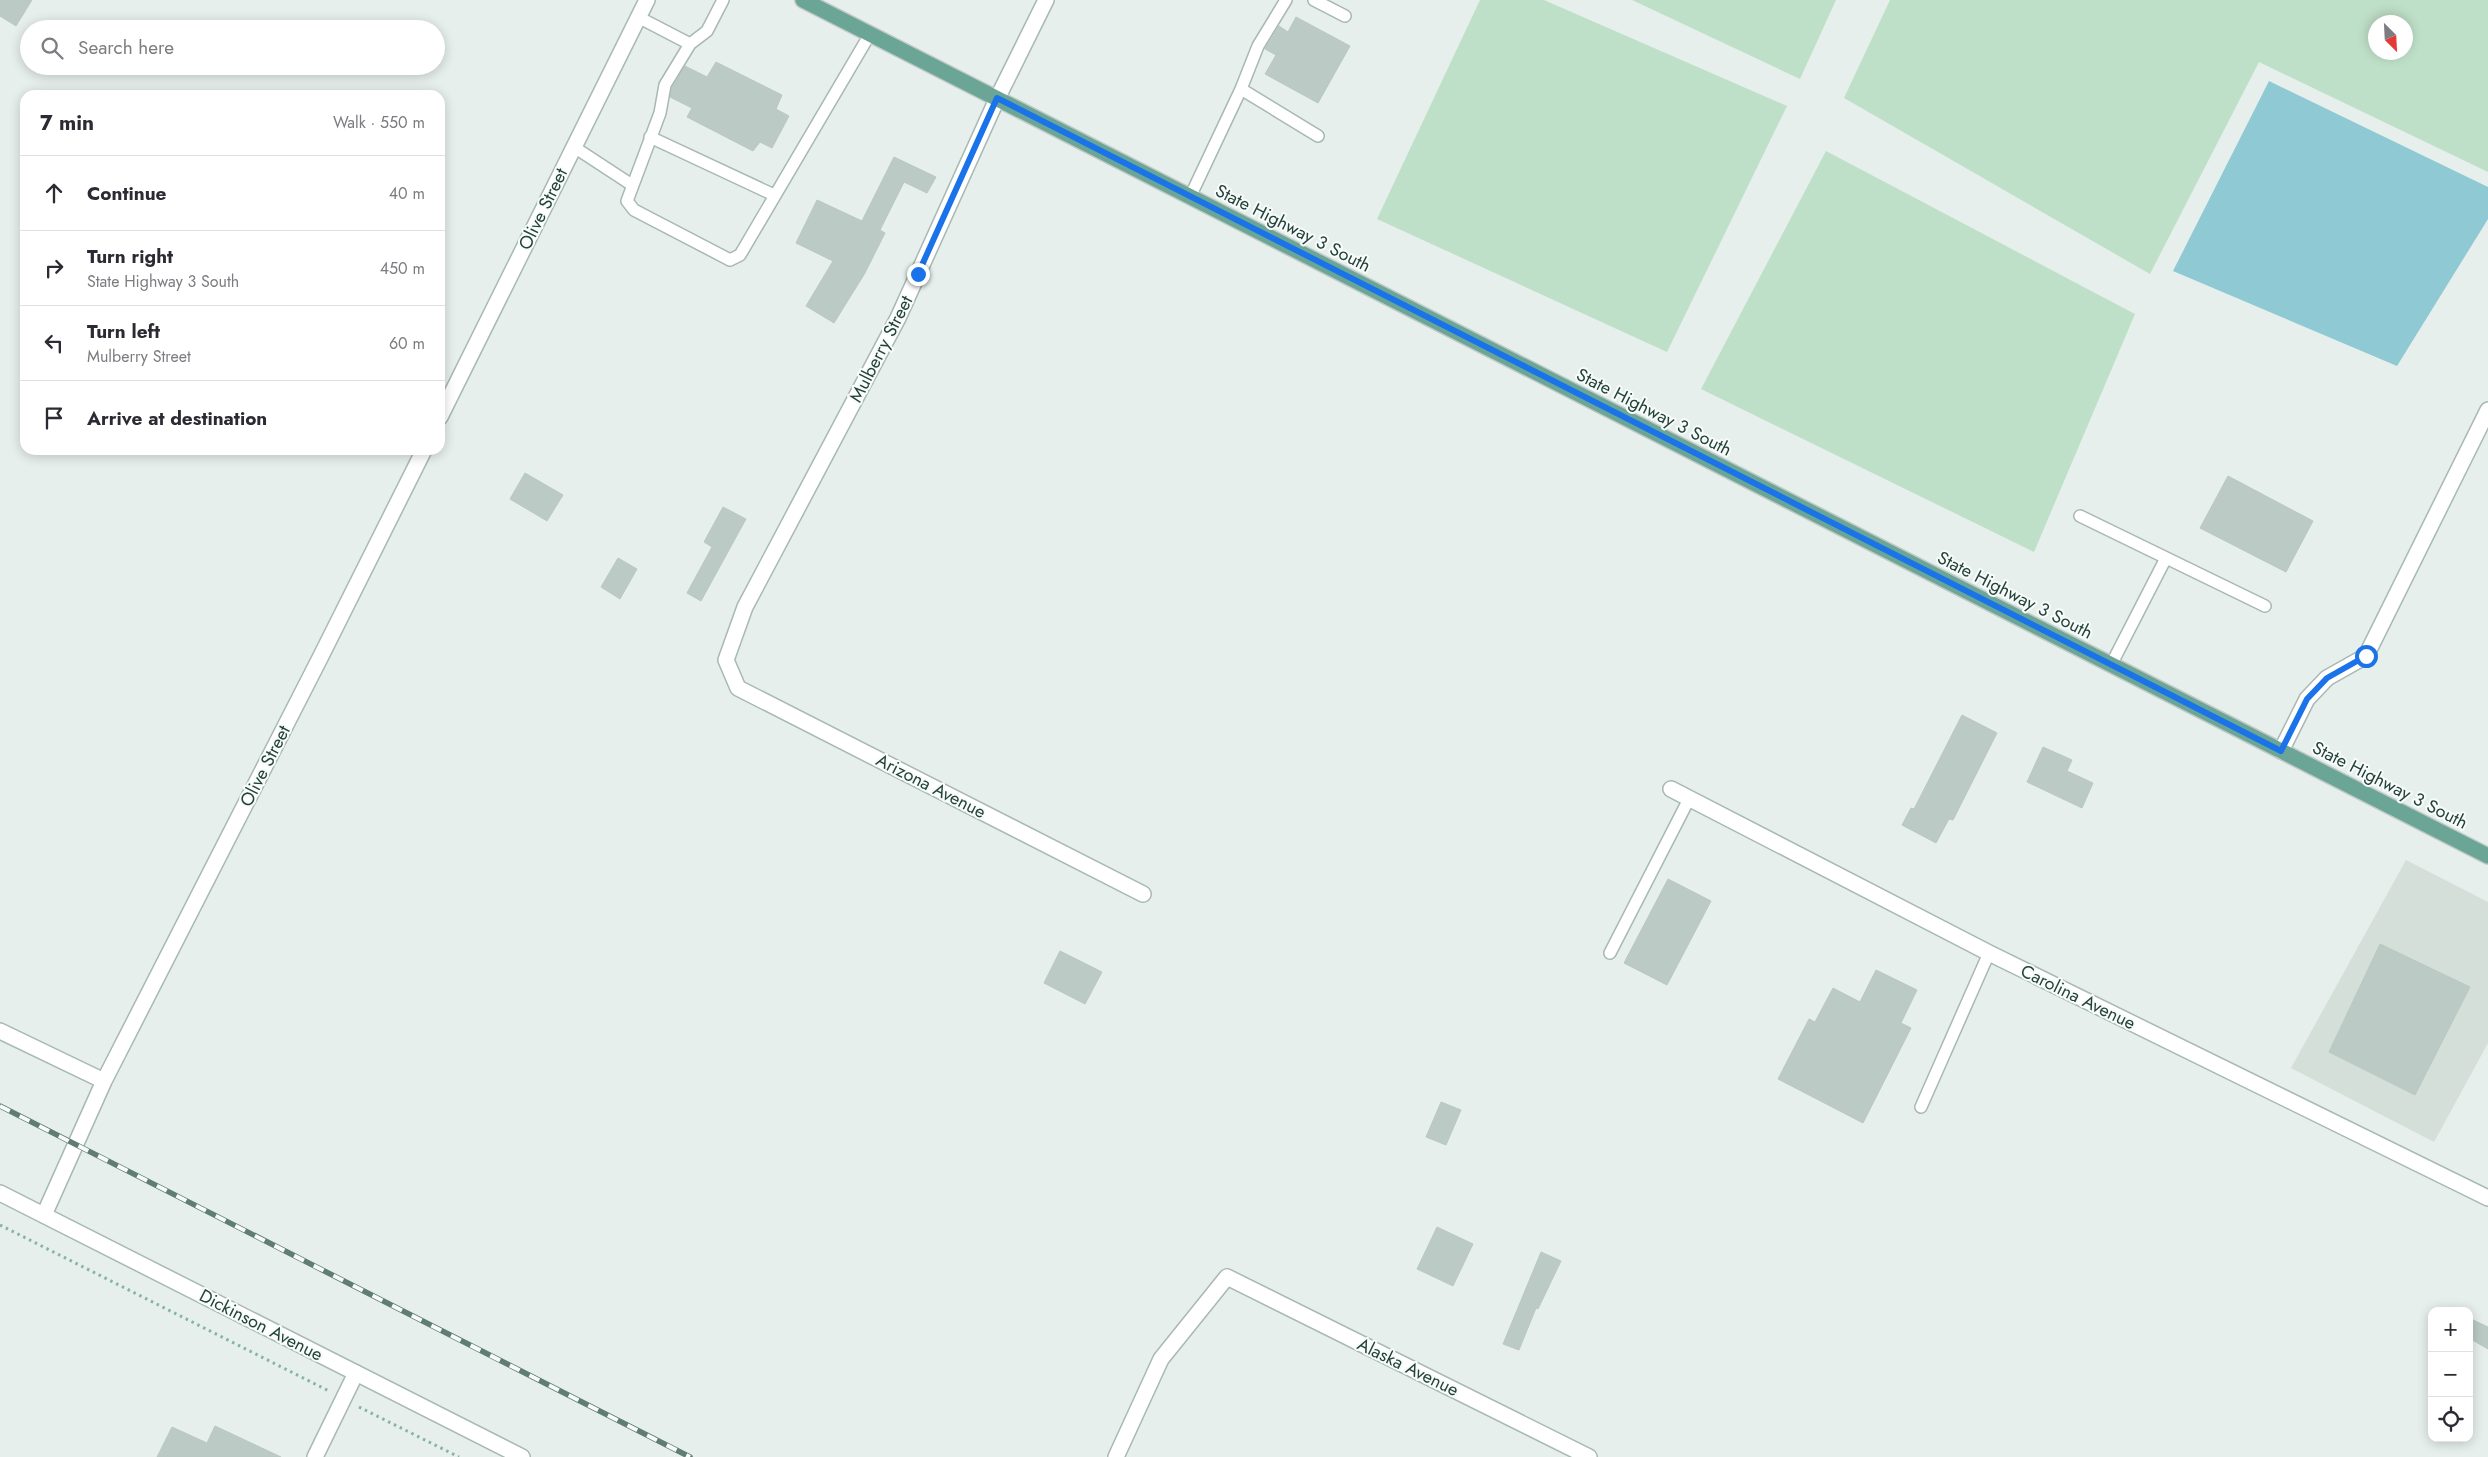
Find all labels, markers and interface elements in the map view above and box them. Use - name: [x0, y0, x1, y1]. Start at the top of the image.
- north arrow: [2368, 15, 2413, 60]
- search box: [20, 20, 445, 75]
- icon: search: [38, 34, 66, 62]
- text: Search here: [78, 34, 174, 61]
- text: 7 min: [40, 108, 94, 138]
- text: Walk · 550 m: [333, 111, 425, 134]
- street label: Olive Street: [512, 163, 574, 254]
- street label: State Highway 3 South: [1211, 178, 1375, 278]
- icon: ahead: [40, 179, 68, 207]
- text: Continue: [87, 180, 166, 207]
- text: 40 m: [389, 182, 425, 205]
- text: Turn right: [87, 243, 173, 270]
- icon: right: [40, 254, 68, 282]
- text: 450 m: [380, 257, 425, 280]
- route end: [907, 263, 930, 286]
- text: State Highway 3 South: [87, 270, 239, 293]
- street label: Mulberry Street: [843, 290, 919, 407]
- text: Turn left: [87, 318, 160, 345]
- icon: left: [40, 329, 68, 357]
- text: 60 m: [389, 332, 425, 355]
- text: Mulberry Street: [87, 345, 191, 368]
- street label: State Highway 3 South: [1572, 362, 1736, 462]
- icon: arrive: [40, 404, 68, 432]
- text: Arrive at destination: [87, 405, 267, 432]
- street label: State Highway 3 South: [1933, 545, 2097, 645]
- route start: [2355, 645, 2378, 668]
- street label: Olive Street: [233, 720, 297, 811]
- street label: State Highway 3 South: [2308, 735, 2472, 835]
- street label: Arizona Avenue: [872, 747, 990, 825]
- street label: Carolina Avenue: [2016, 958, 2140, 1036]
- street label: Dickinson Avenue: [195, 1283, 327, 1367]
- map controls: [2428, 1307, 2473, 1442]
- button: +: [2428, 1307, 2473, 1352]
- street label: Alaska Avenue: [1353, 1331, 1463, 1403]
- button: −: [2428, 1352, 2473, 1397]
- button: locate: [2428, 1397, 2473, 1442]

